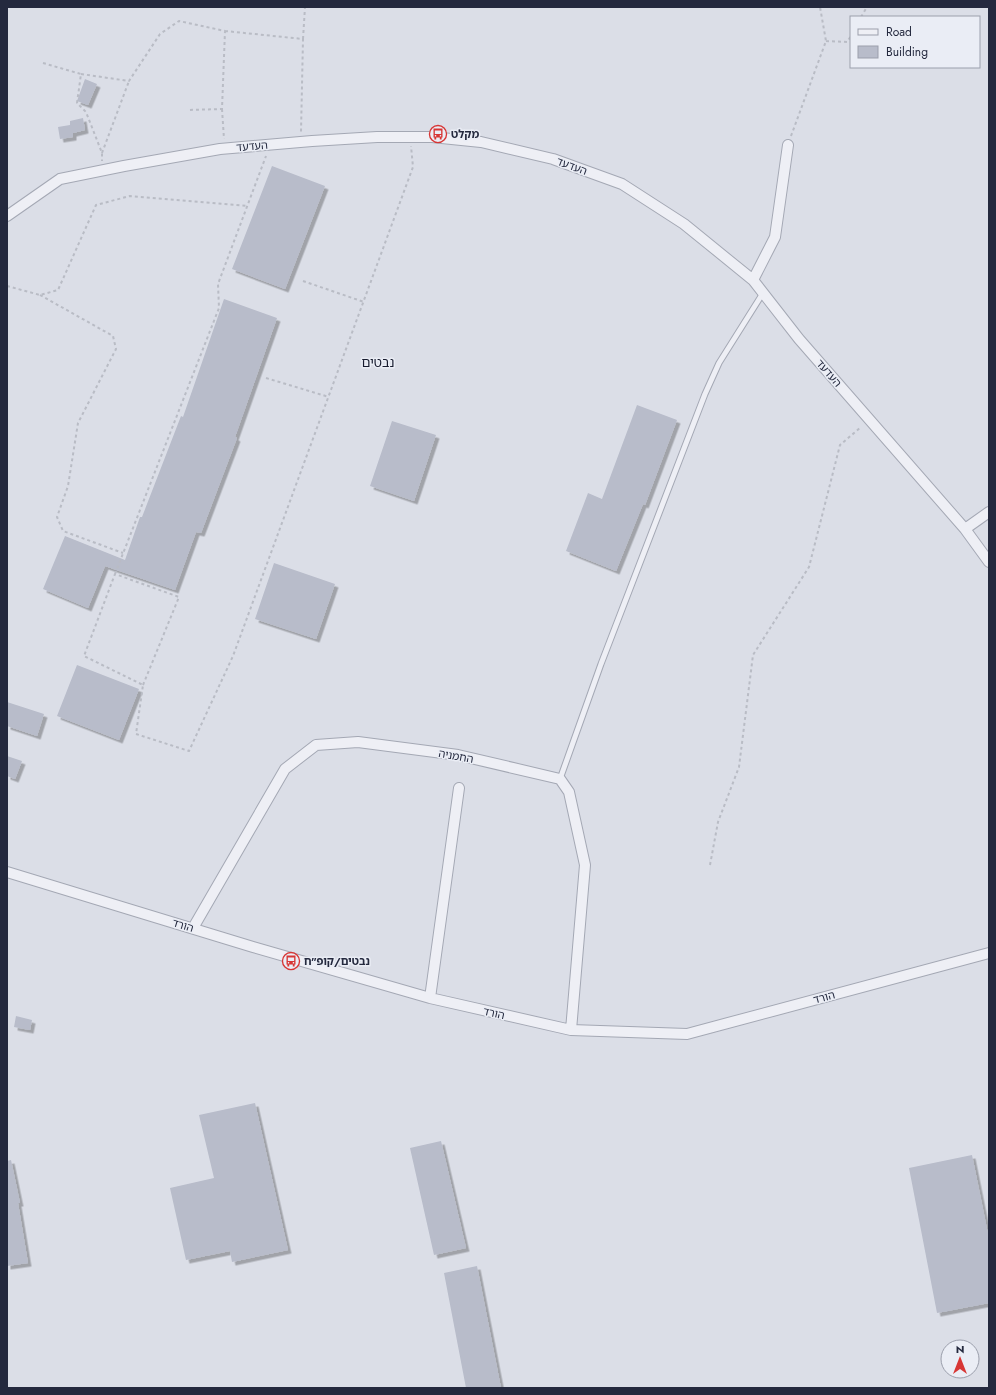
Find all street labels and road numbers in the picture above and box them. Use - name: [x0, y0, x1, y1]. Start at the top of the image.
- street label: העדעד: [235, 137, 269, 155]
- street label: העדעד: [554, 153, 590, 179]
- street label: העדעד: [813, 356, 846, 390]
- street label: החמניה: [437, 745, 475, 767]
- street label: הורד: [170, 914, 196, 936]
- street label: הורד: [811, 986, 837, 1008]
- street label: הורד: [482, 1003, 507, 1023]

